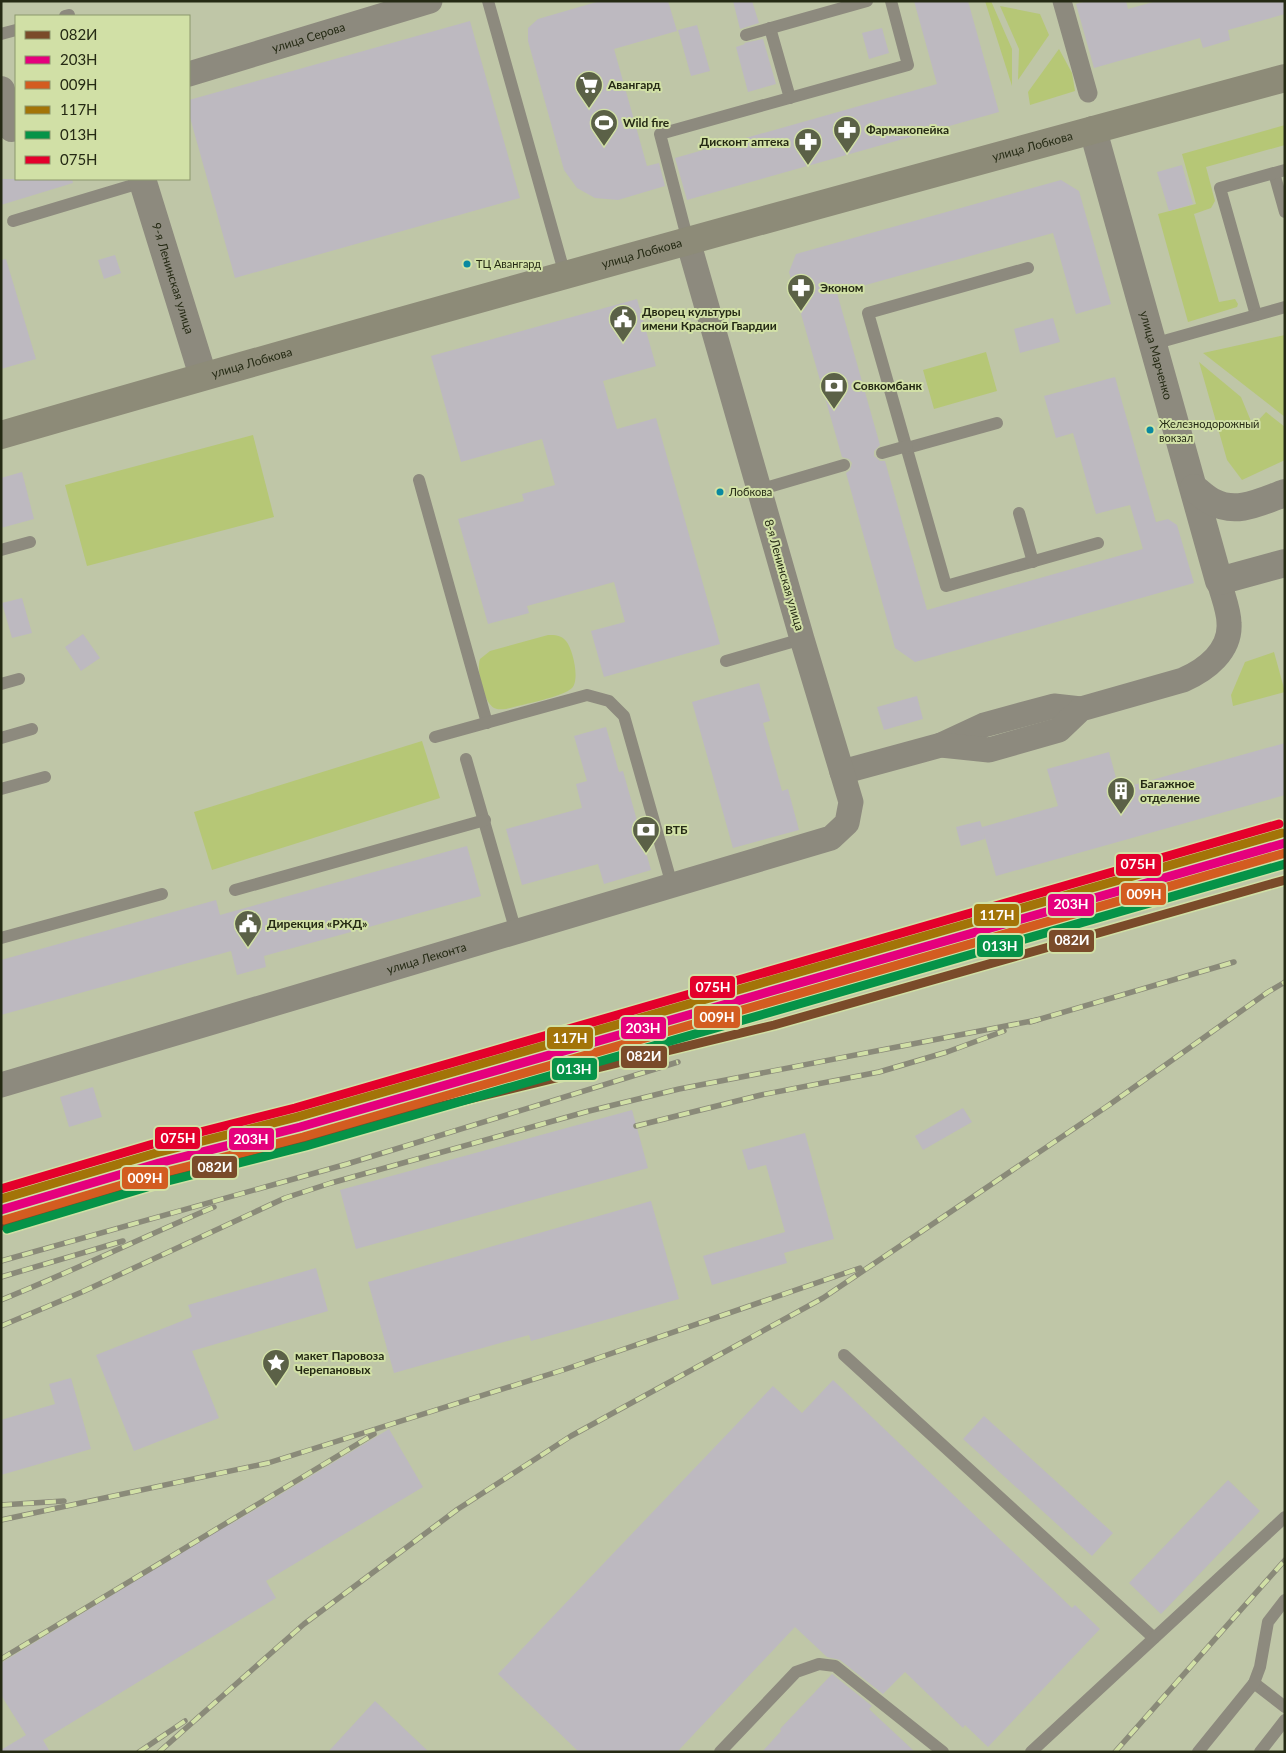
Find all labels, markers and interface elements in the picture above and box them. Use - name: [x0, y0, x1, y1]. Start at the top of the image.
- legend: [15, 15, 190, 180]
- street label: улица Серова: [270, 19, 347, 55]
- text: 082И: [60, 25, 98, 43]
- text: 203Н: [60, 50, 98, 68]
- supermarket icon: Авангард: [574, 70, 604, 109]
- text: 009Н: [60, 75, 98, 93]
- place label: Авангард: [607, 77, 661, 92]
- text: 117Н: [60, 100, 98, 118]
- sports icon: Wild fire: [589, 108, 619, 147]
- place label: Wild fire: [623, 115, 670, 130]
- pharmacy icon: Фармакопейка: [832, 115, 862, 154]
- place label: Фармакопейка: [866, 122, 949, 137]
- text: 013Н: [60, 125, 98, 143]
- pharmacy icon: Дисконт аптека: [793, 127, 823, 166]
- street label: улица Лобкова: [990, 128, 1074, 164]
- place label: Дисконт аптека: [700, 134, 789, 149]
- text: 075Н: [60, 150, 98, 168]
- street label: 9-я Ленинская улица: [149, 221, 197, 336]
- street label: улица Лобкова: [600, 235, 684, 271]
- place label: ТЦ Авангард: [476, 257, 541, 270]
- marker: ТЦ Авангард: [462, 259, 472, 269]
- pharmacy icon: Эконом: [786, 273, 816, 312]
- place label: Эконом: [820, 280, 863, 295]
- public building icon: Дворец культуры имени Красной Гвардии: [608, 304, 638, 343]
- place label: Дворец культуры имени Красной Гвардии: [642, 304, 777, 333]
- street label: улица Марченко: [1137, 309, 1176, 402]
- street label: улица Лобкова: [210, 344, 294, 381]
- bank icon: Совкомбанк: [819, 371, 849, 410]
- place label: Совкомбанк: [853, 378, 923, 393]
- place label: Железнодорожный вокзал: [1159, 417, 1259, 444]
- marker: Железнодорожный вокзал: [1145, 425, 1155, 435]
- place label: Лобкова: [728, 485, 772, 498]
- marker: Лобкова: [715, 487, 725, 497]
- street label: 8-я Ленинская улица: [761, 517, 808, 632]
- building icon: Багажное отделение: [1106, 776, 1136, 815]
- place label: Багажное отделение: [1140, 776, 1201, 805]
- bank icon: ВТБ: [631, 815, 661, 854]
- place label: ВТБ: [665, 822, 688, 837]
- line badge: 075Н: [1115, 853, 1162, 877]
- text: 075Н: [1120, 855, 1156, 872]
- line badge: 009Н: [1120, 882, 1167, 906]
- text: 009Н: [1126, 885, 1162, 902]
- line badge: 203Н: [1047, 893, 1095, 917]
- text: 203Н: [1053, 895, 1089, 912]
- line badge: 117Н: [973, 903, 1020, 927]
- text: 117Н: [979, 906, 1015, 923]
- public building icon: Дирекция «РЖД»: [233, 909, 263, 948]
- place label: Дирекция «РЖД»: [267, 916, 368, 931]
- line badge: 082И: [1048, 929, 1095, 953]
- text: 082И: [1054, 931, 1090, 948]
- line badge: 013Н: [976, 934, 1024, 958]
- text: 013Н: [982, 937, 1018, 954]
- street label: улица Леконта: [385, 939, 468, 977]
- line badge: 075Н: [689, 975, 736, 999]
- text: 075Н: [695, 978, 731, 995]
- line badge: 009Н: [693, 1005, 741, 1029]
- text: 009Н: [699, 1008, 735, 1025]
- line badge: 203Н: [620, 1016, 667, 1040]
- text: 203Н: [625, 1019, 661, 1036]
- line badge: 117Н: [546, 1026, 594, 1050]
- text: 117Н: [552, 1029, 588, 1046]
- line badge: 082И: [620, 1045, 668, 1069]
- text: 082И: [626, 1047, 662, 1064]
- line badge: 013Н: [551, 1057, 598, 1081]
- text: 013Н: [556, 1060, 592, 1077]
- line badge: 075Н: [154, 1126, 201, 1150]
- line badge: 203Н: [228, 1127, 275, 1151]
- text: 075Н: [160, 1129, 196, 1146]
- text: 203Н: [233, 1130, 269, 1147]
- line badge: 082И: [191, 1155, 238, 1179]
- text: 082И: [197, 1158, 233, 1175]
- line badge: 009Н: [121, 1166, 169, 1190]
- text: 009Н: [127, 1169, 163, 1186]
- place icon: макет Паровоза Черепановых: [261, 1348, 291, 1387]
- place label: макет Паровоза Черепановых: [295, 1348, 384, 1377]

